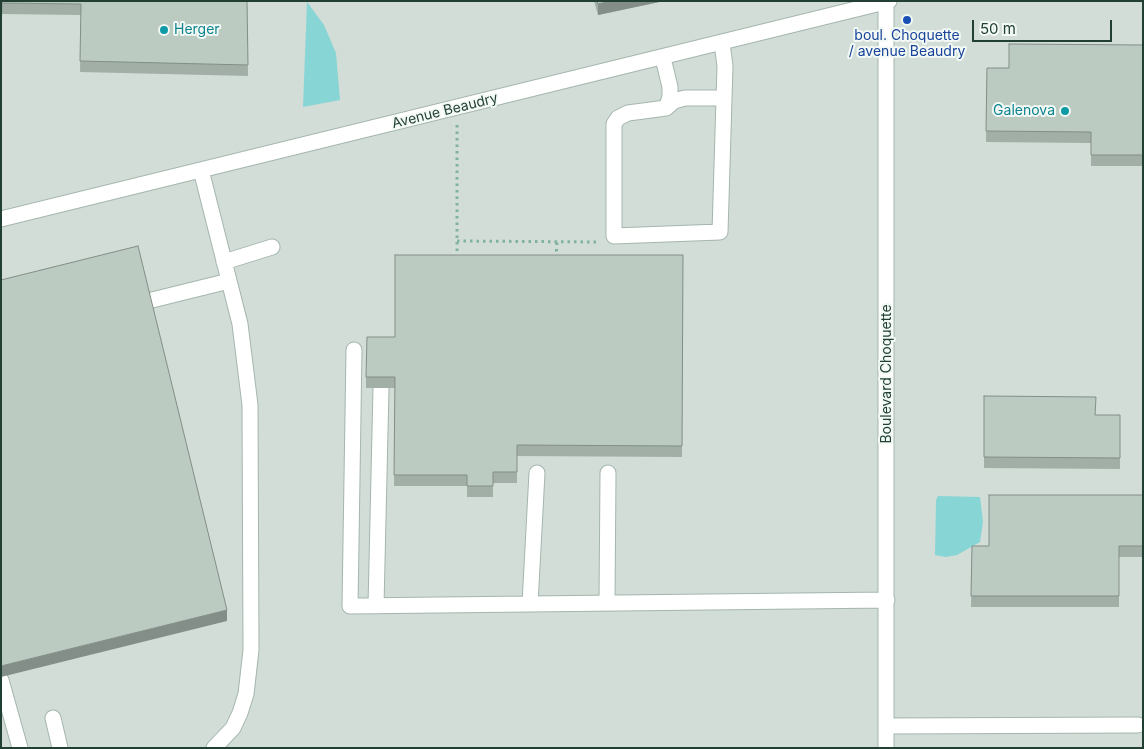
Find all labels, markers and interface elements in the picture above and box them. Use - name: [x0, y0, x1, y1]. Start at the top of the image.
- scale bar: [974, 10, 1114, 42]
- marker: boul. Choquette / avenue Beaudry: [901, 14, 913, 26]
- text: 50 m: [980, 19, 1016, 38]
- place label: Herger: [174, 22, 220, 38]
- marker: Herger: [158, 24, 170, 36]
- place label: boul. Choquette / avenue Beaudry: [849, 28, 965, 60]
- street label: Avenue Beaudry: [390, 90, 500, 132]
- place label: Galenova: [993, 103, 1055, 119]
- marker: Galenova: [1059, 105, 1071, 117]
- street label: Boulevard Choquette: [879, 304, 895, 444]

